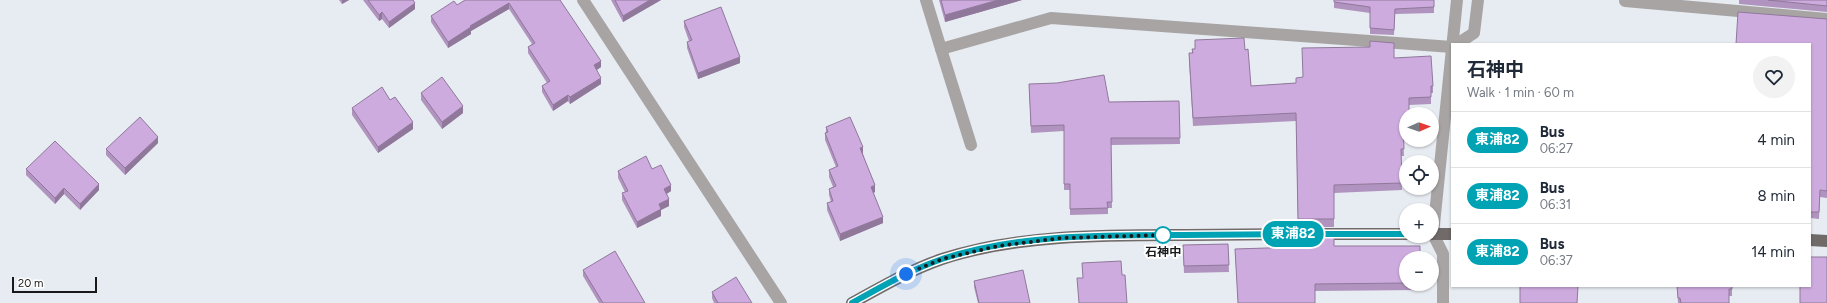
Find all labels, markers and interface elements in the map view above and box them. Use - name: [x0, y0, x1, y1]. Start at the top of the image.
- button: heart: [1753, 56, 1795, 98]
- text: 石神中: [1467, 58, 1524, 81]
- text: Walk · 1 min · 60 m: [1467, 85, 1574, 100]
- north arrow: [1399, 107, 1439, 147]
- map controls: [1399, 107, 1439, 291]
- text: Bus: [1540, 123, 1564, 141]
- text: 東浦82: [1475, 131, 1520, 148]
- text: 4 min: [1757, 131, 1795, 149]
- text: 06:27: [1540, 141, 1573, 156]
- button: locate: [1399, 155, 1439, 195]
- text: Bus: [1540, 179, 1564, 197]
- text: 東浦82: [1475, 187, 1520, 204]
- text: 8 min: [1757, 187, 1795, 205]
- text: 06:31: [1540, 197, 1571, 212]
- button: +: [1399, 203, 1439, 243]
- line badge: 東浦82: [1265, 221, 1321, 247]
- text: 東浦82: [1271, 225, 1315, 242]
- marker: 石神中: [1154, 226, 1172, 244]
- text: Bus: [1540, 235, 1564, 253]
- text: 東浦82: [1475, 243, 1520, 260]
- text: 14 min: [1751, 243, 1795, 261]
- place label: 石神中: [1145, 245, 1181, 259]
- button: −: [1399, 251, 1439, 291]
- text: 06:37: [1540, 253, 1573, 268]
- your location: [896, 264, 916, 284]
- scale bar: [12, 275, 97, 294]
- text: 20 m: [18, 277, 43, 290]

